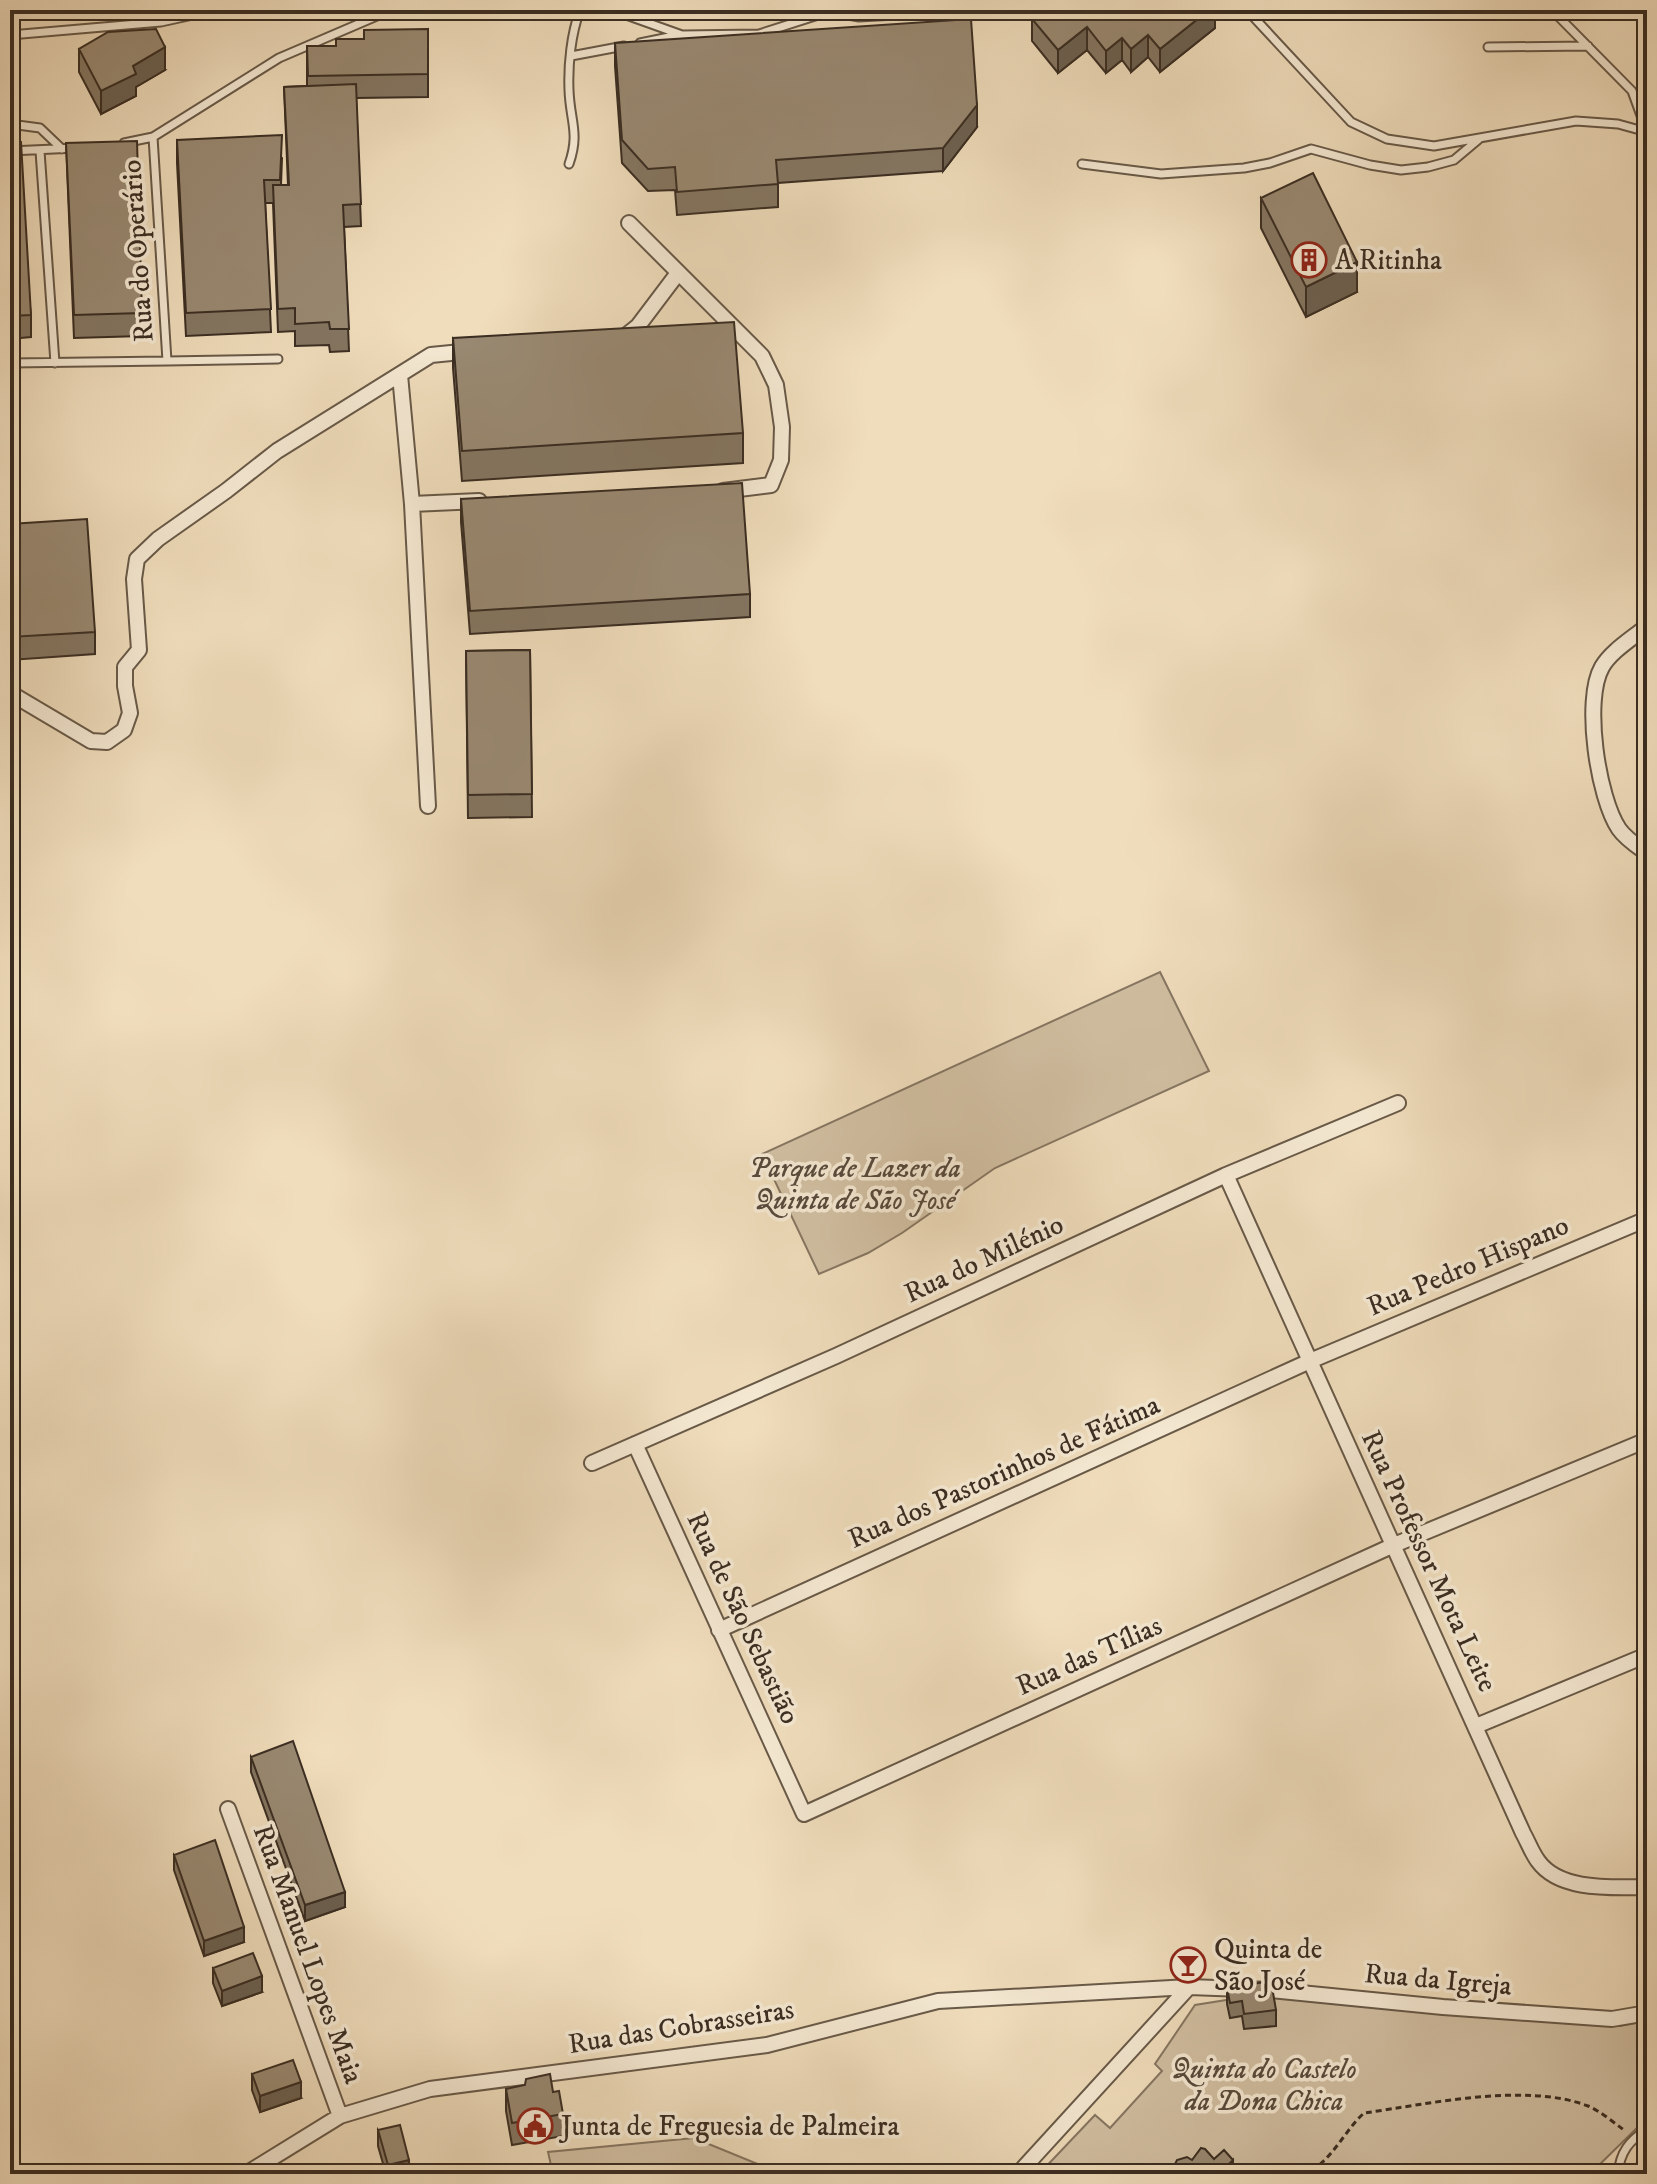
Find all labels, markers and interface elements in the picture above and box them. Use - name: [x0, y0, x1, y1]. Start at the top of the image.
- street label: Rua do Operário: [114, 159, 162, 343]
- building icon: A Ritinha: [1290, 241, 1328, 279]
- place label: A Ritinha: [1335, 243, 1442, 278]
- park label: Parque de Lazer da Quinta de São José: [749, 1151, 961, 1218]
- street label: Rua do Milénio: [899, 1207, 1069, 1311]
- street label: Rua Pedro Hispano: [1362, 1208, 1574, 1324]
- street label: Rua dos Pastorinhos de Fátima: [843, 1387, 1165, 1557]
- street label: Rua Professor Mota Leite: [1353, 1425, 1505, 1697]
- street label: Rua de São Sebastião: [679, 1506, 807, 1730]
- street label: Rua das Tílias: [1011, 1608, 1167, 1704]
- street label: Rua Manuel Lopes Maia: [245, 1820, 371, 2088]
- place label: Quinta de São José: [1214, 1932, 1322, 1999]
- bar icon: Quinta de São José: [1169, 1946, 1207, 1984]
- street label: Rua da Igreja: [1363, 1956, 1513, 2004]
- street label: Rua das Cobrasseiras: [566, 1992, 796, 2062]
- park label: Quinta do Castelo da Dona Chica: [1171, 2052, 1357, 2119]
- public building icon: Junta de Freguesia de Palmeira: [516, 2107, 554, 2145]
- place label: Junta de Freguesia de Palmeira: [558, 2109, 899, 2144]

